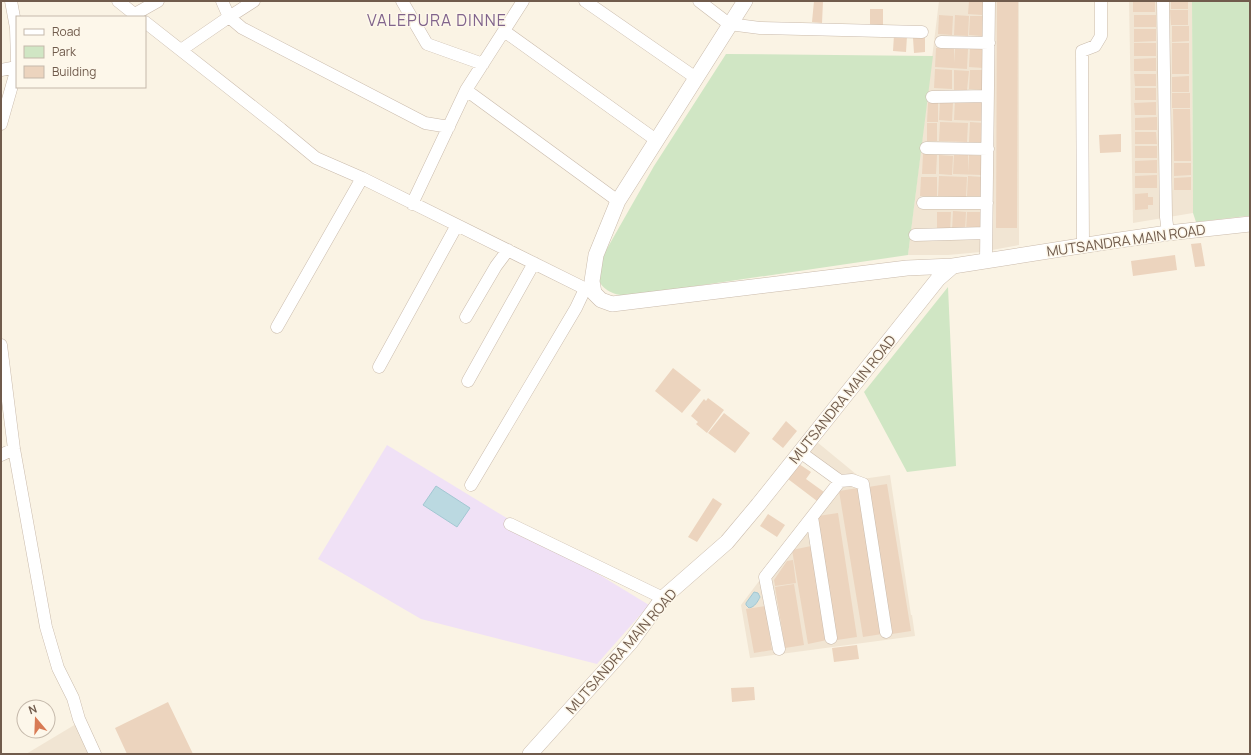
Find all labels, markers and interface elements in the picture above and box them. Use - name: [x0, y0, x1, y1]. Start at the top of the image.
- district label: VALEPURA DINNE: [367, 9, 507, 31]
- legend: [16, 16, 146, 88]
- text: Road: [52, 23, 80, 40]
- text: Park: [52, 43, 77, 60]
- text: Building: [52, 63, 96, 80]
- street label: MUTSANDRA MAIN ROAD: [1045, 219, 1207, 261]
- street label: MUTSANDRA MAIN ROAD: [784, 331, 900, 467]
- street label: MUTSANDRA MAIN ROAD: [561, 584, 681, 718]
- north arrow: [16, 699, 56, 739]
- text: N: [26, 701, 39, 717]

